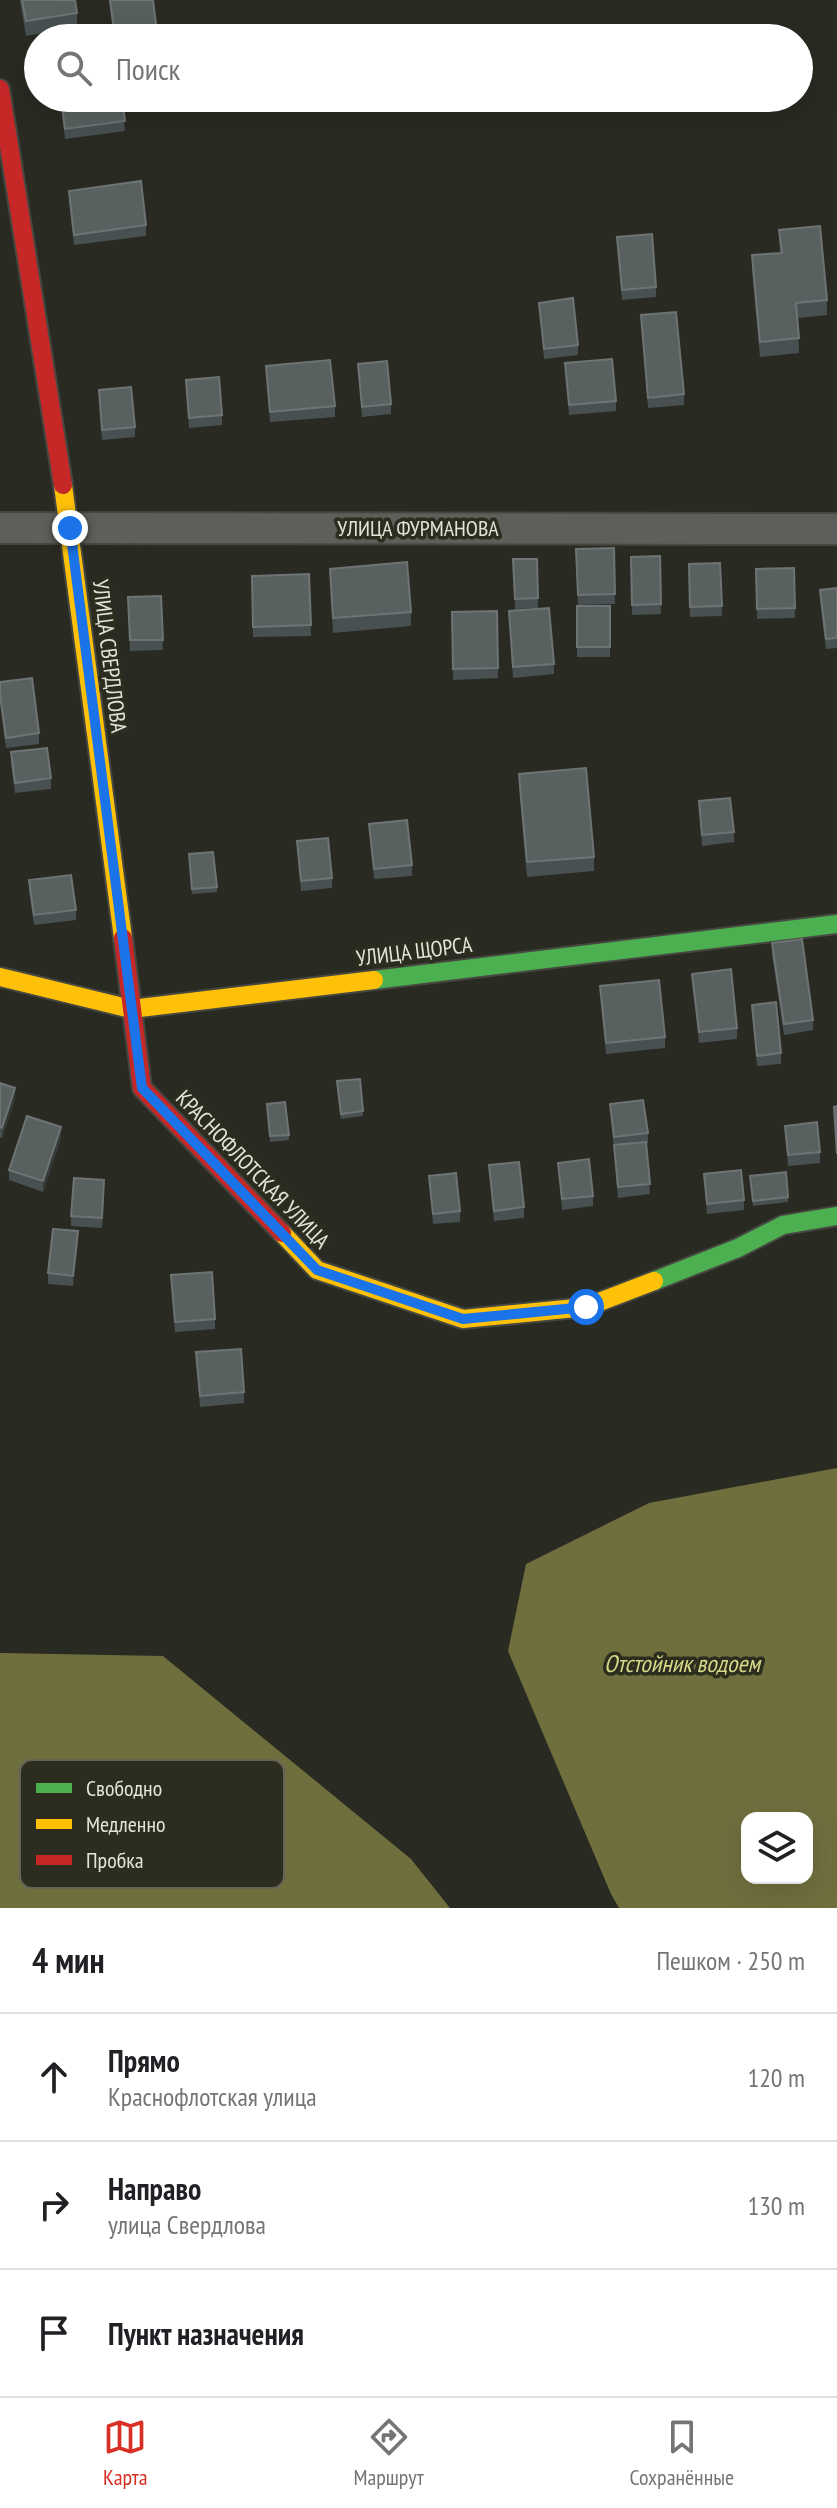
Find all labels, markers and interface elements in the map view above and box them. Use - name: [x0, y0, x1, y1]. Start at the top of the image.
- search box: [24, 24, 813, 112]
- icon: search: [52, 46, 96, 90]
- text: Поиск: [116, 49, 180, 88]
- route end: [52, 510, 88, 546]
- street label: УЛИЦА ФУРМАНОВА: [337, 514, 499, 542]
- street label: УЛИЦА СВЕРДЛОВА: [87, 578, 133, 735]
- street label: УЛИЦА ЩОРСА: [354, 930, 474, 972]
- street label: КРАСНОФЛОТСКАЯ УЛИЦА: [170, 1084, 336, 1255]
- route start: [568, 1289, 604, 1325]
- water label: Отстойник водоем: [604, 1648, 762, 1679]
- legend: [20, 1760, 284, 1888]
- text: Свободно: [86, 1774, 162, 1802]
- text: Медленно: [86, 1810, 165, 1838]
- map controls: [741, 1812, 813, 1884]
- button: layers: [741, 1812, 813, 1884]
- text: Пробка: [86, 1846, 143, 1874]
- text: 4 мин: [32, 1938, 105, 1982]
- text: Пешком · 250 m: [656, 1944, 805, 1977]
- text: Прямо: [108, 2041, 180, 2080]
- icon: ahead: [32, 2055, 76, 2099]
- text: 120 m: [747, 2061, 805, 2094]
- text: Краснофлотская улица: [108, 2080, 317, 2113]
- text: Направо: [108, 2169, 201, 2208]
- icon: right: [32, 2183, 76, 2227]
- text: 130 m: [747, 2189, 805, 2222]
- text: улица Свердлова: [108, 2208, 266, 2241]
- icon: arrive: [32, 2311, 76, 2355]
- text: Пункт назначения: [108, 2314, 304, 2353]
- tab: Карта: [103, 2415, 148, 2491]
- tab: Маршрут: [353, 2415, 424, 2491]
- tab: Сохранённые: [629, 2415, 734, 2491]

